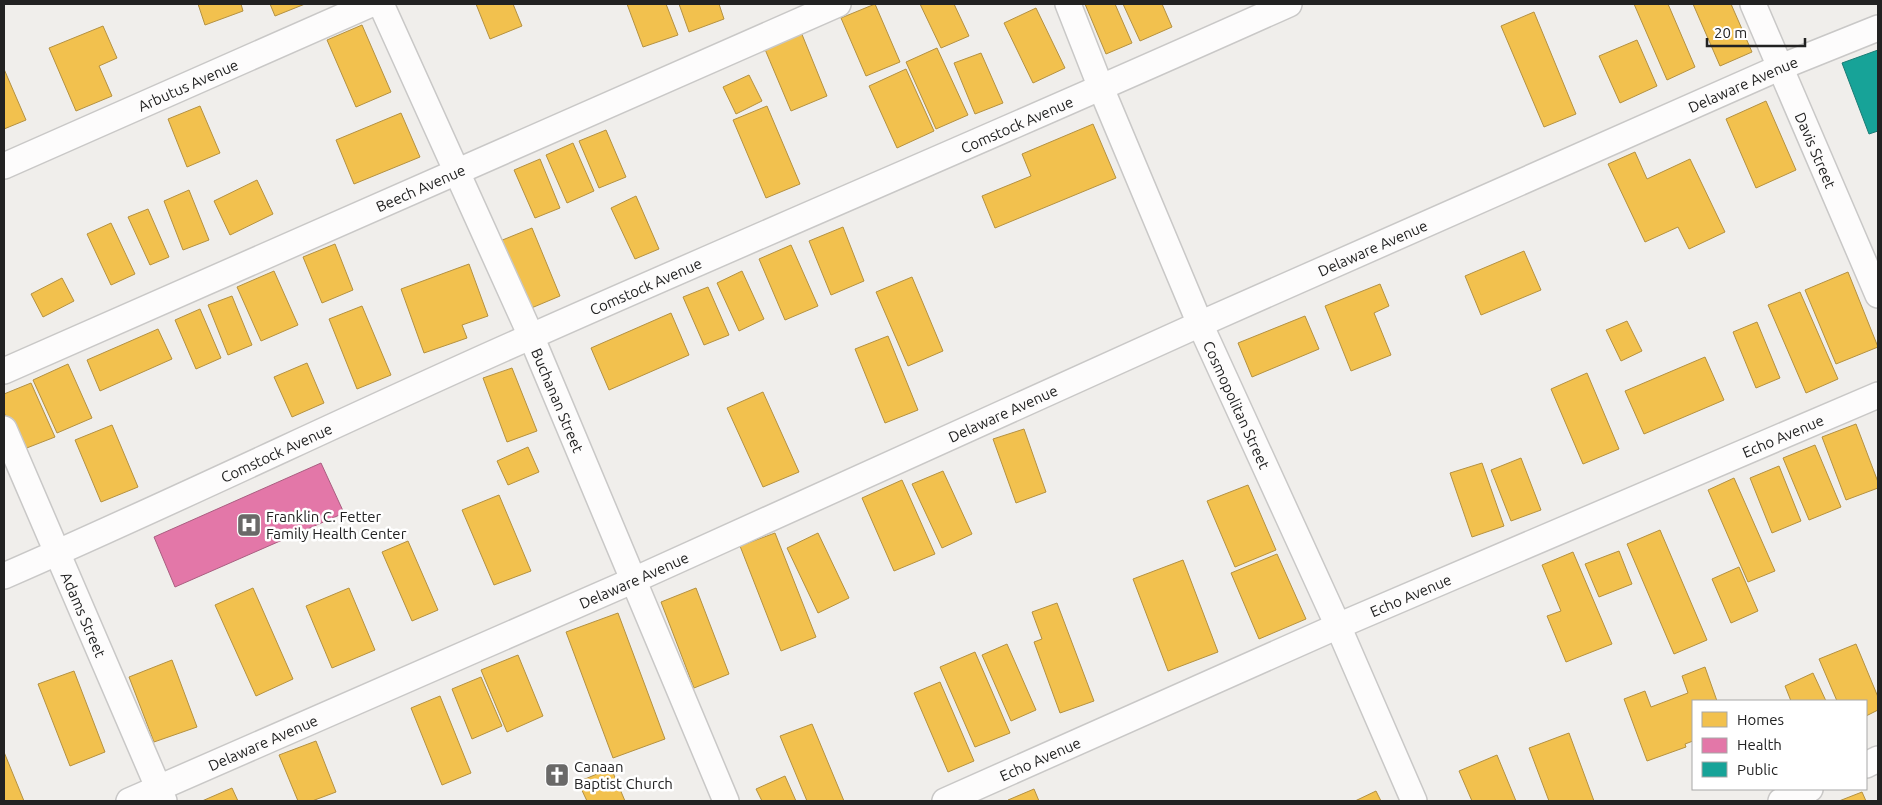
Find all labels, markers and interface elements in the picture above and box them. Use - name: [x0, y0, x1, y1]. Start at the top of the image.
- scale bar: [1707, 15, 1804, 47]
- text: 20 m: [1714, 24, 1747, 41]
- street label: Delaware Avenue: [1685, 53, 1800, 116]
- street label: Arbutus Avenue: [135, 55, 241, 114]
- street label: Comstock Avenue: [958, 92, 1076, 156]
- street label: Davis Street: [1792, 109, 1840, 191]
- street label: Beech Avenue: [373, 161, 468, 215]
- street label: Delaware Avenue: [1315, 216, 1430, 279]
- street label: Comstock Avenue: [587, 254, 704, 318]
- street label: Cosmopolitan Street: [1200, 338, 1274, 472]
- street label: Buchanan Street: [529, 346, 587, 455]
- street label: Delaware Avenue: [946, 381, 1060, 445]
- street label: Echo Avenue: [1740, 411, 1826, 461]
- street label: Comstock Avenue: [218, 419, 335, 486]
- place label: Franklin C. Fetter Family Health Center: [266, 508, 407, 542]
- hospital icon: Franklin C. Fetter Family Health Center: [236, 512, 262, 538]
- street label: Delaware Avenue: [576, 548, 691, 612]
- street label: Adams Street: [58, 569, 110, 660]
- street label: Echo Avenue: [1367, 570, 1454, 620]
- legend: [1692, 700, 1867, 790]
- street label: Delaware Avenue: [205, 711, 320, 774]
- text: Homes: [1737, 711, 1784, 728]
- street label: Echo Avenue: [997, 733, 1083, 784]
- text: Health: [1737, 736, 1782, 753]
- place label: Canaan Baptist Church: [574, 758, 673, 792]
- text: Public: [1737, 761, 1778, 778]
- church icon: Canaan Baptist Church: [544, 762, 570, 788]

